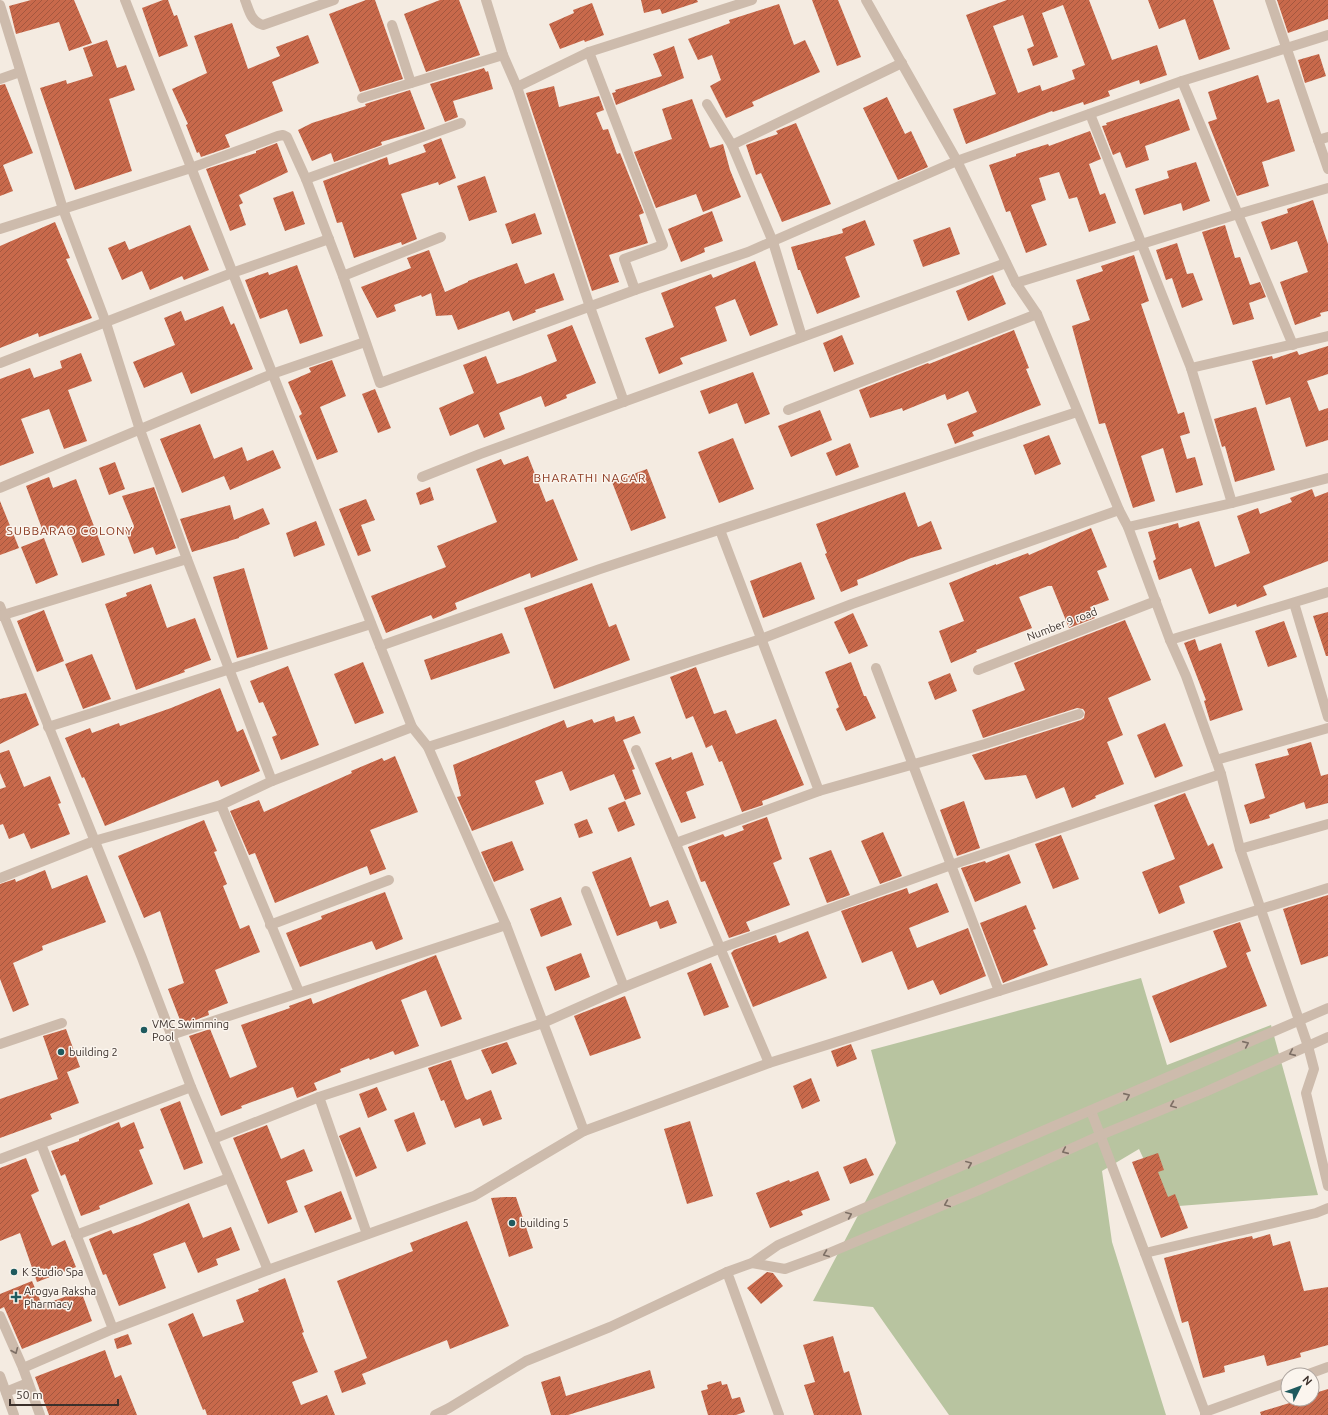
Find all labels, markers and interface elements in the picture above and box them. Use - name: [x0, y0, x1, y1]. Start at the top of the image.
- district label: BHARATHI NAGAR: [533, 471, 647, 484]
- district label: SUBBARAO COLONY: [6, 524, 134, 537]
- street label: Number 9 road: [1025, 605, 1099, 643]
- place label: VMC Swimming Pool: [152, 1018, 229, 1043]
- marker: VMC Swimming Pool: [139, 1025, 149, 1035]
- one-way arrow: [1242, 1041, 1250, 1049]
- place label: building 2: [69, 1046, 118, 1058]
- marker: building 2: [56, 1047, 66, 1057]
- one-way arrow: [1289, 1048, 1297, 1056]
- one-way arrow: [1123, 1093, 1130, 1101]
- one-way arrow: [1170, 1100, 1178, 1108]
- one-way arrow: [1062, 1146, 1069, 1154]
- one-way arrow: [965, 1160, 972, 1168]
- one-way arrow: [943, 1199, 951, 1207]
- one-way arrow: [845, 1212, 853, 1220]
- place label: building 5: [520, 1217, 569, 1229]
- marker: building 5: [507, 1218, 517, 1228]
- one-way arrow: [823, 1249, 830, 1257]
- place label: K Studio Spa: [22, 1266, 84, 1278]
- marker: K Studio Spa: [9, 1267, 19, 1277]
- place label: Arogya Raksha Pharmacy: [24, 1285, 96, 1310]
- marker: Arogya Raksha Pharmacy: [11, 1292, 21, 1302]
- one-way arrow: [11, 1348, 19, 1355]
- north arrow: [1280, 1367, 1320, 1407]
- text: N: [1300, 1373, 1315, 1387]
- scale bar: [10, 1381, 118, 1407]
- text: 50 m: [16, 1388, 43, 1401]

